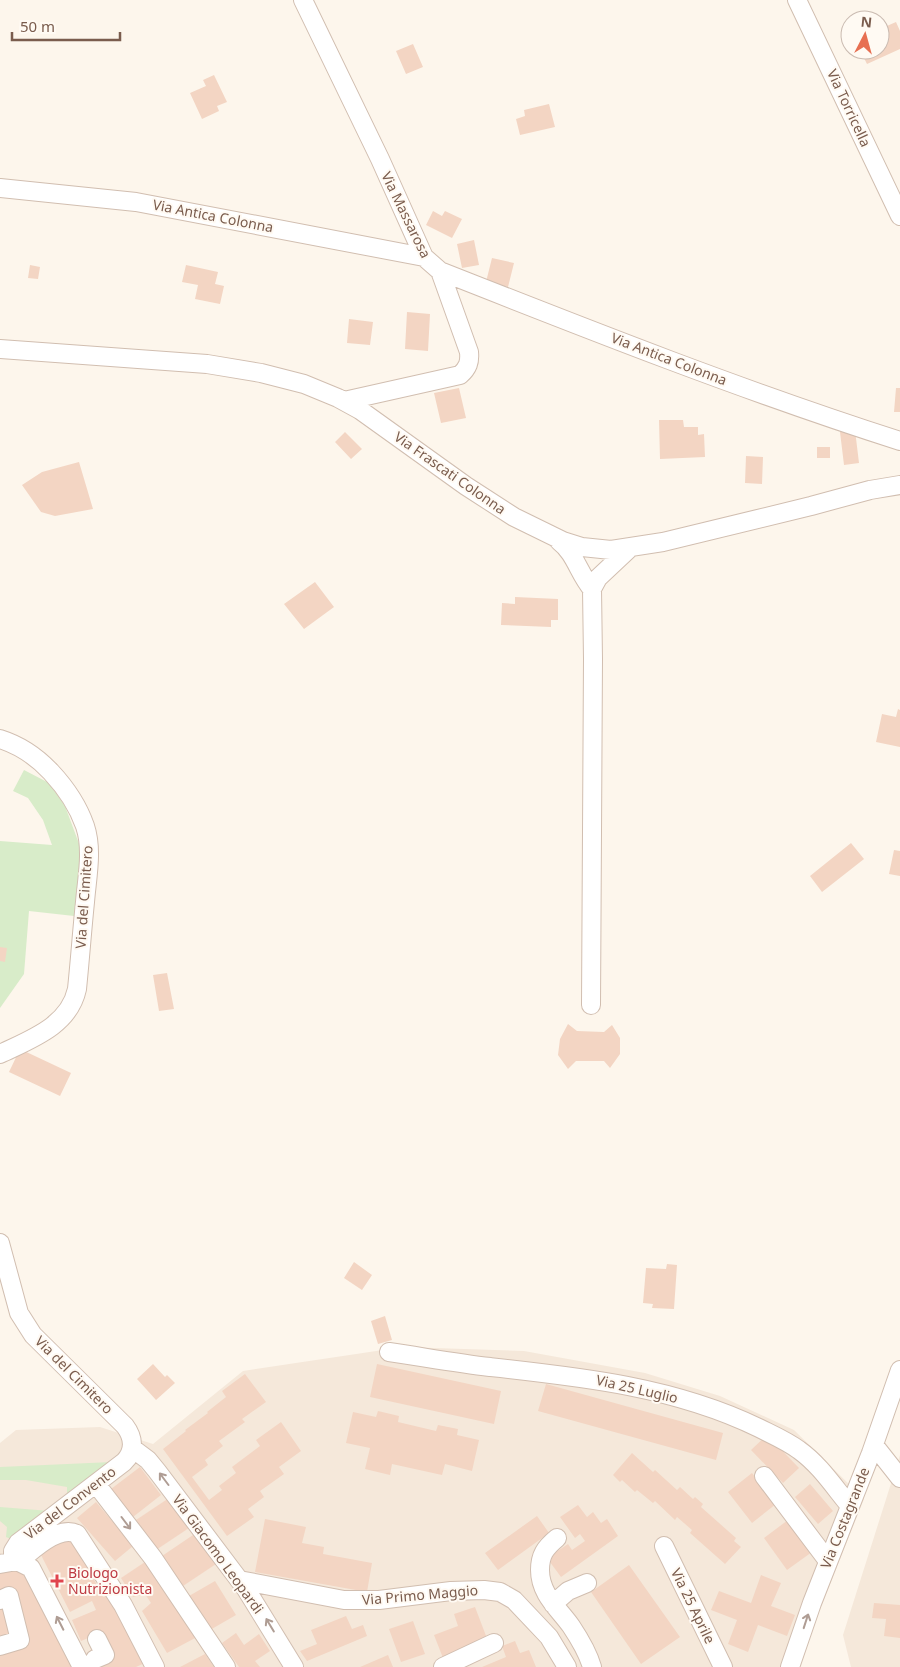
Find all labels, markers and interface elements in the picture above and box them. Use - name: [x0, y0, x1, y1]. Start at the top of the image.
- scale bar: [12, 10, 120, 42]
- north arrow: [840, 10, 890, 60]
- text: N: [860, 12, 873, 32]
- text: 50 m: [20, 16, 55, 36]
- street label: Via Torricella: [823, 66, 876, 150]
- street label: Via Massarosa: [377, 168, 436, 261]
- street label: Via Antica Colonna: [151, 194, 275, 237]
- street label: Via Antica Colonna: [609, 328, 730, 389]
- street label: Via Frascati Colonna: [391, 427, 510, 518]
- street label: Via del Cimitero: [70, 845, 97, 949]
- street label: Via del Cimitero: [31, 1331, 118, 1418]
- street label: Via 25 Luglio: [594, 1370, 680, 1407]
- street label: Via del Convento: [20, 1462, 120, 1543]
- street label: Via Costagrande: [816, 1464, 874, 1571]
- one-way arrow: [159, 1472, 169, 1486]
- street label: Via Giacomo Leopardi: [169, 1490, 268, 1617]
- one-way arrow: [120, 1516, 131, 1529]
- place label: Biologo Nutrizionista: [68, 1563, 152, 1598]
- street label: Via 25 Aprile: [667, 1565, 720, 1647]
- marker: Biologo Nutrizionista: [50, 1574, 64, 1588]
- street label: Via Primo Maggio: [361, 1580, 479, 1609]
- one-way arrow: [802, 1613, 811, 1629]
- one-way arrow: [55, 1616, 65, 1631]
- one-way arrow: [264, 1619, 274, 1633]

